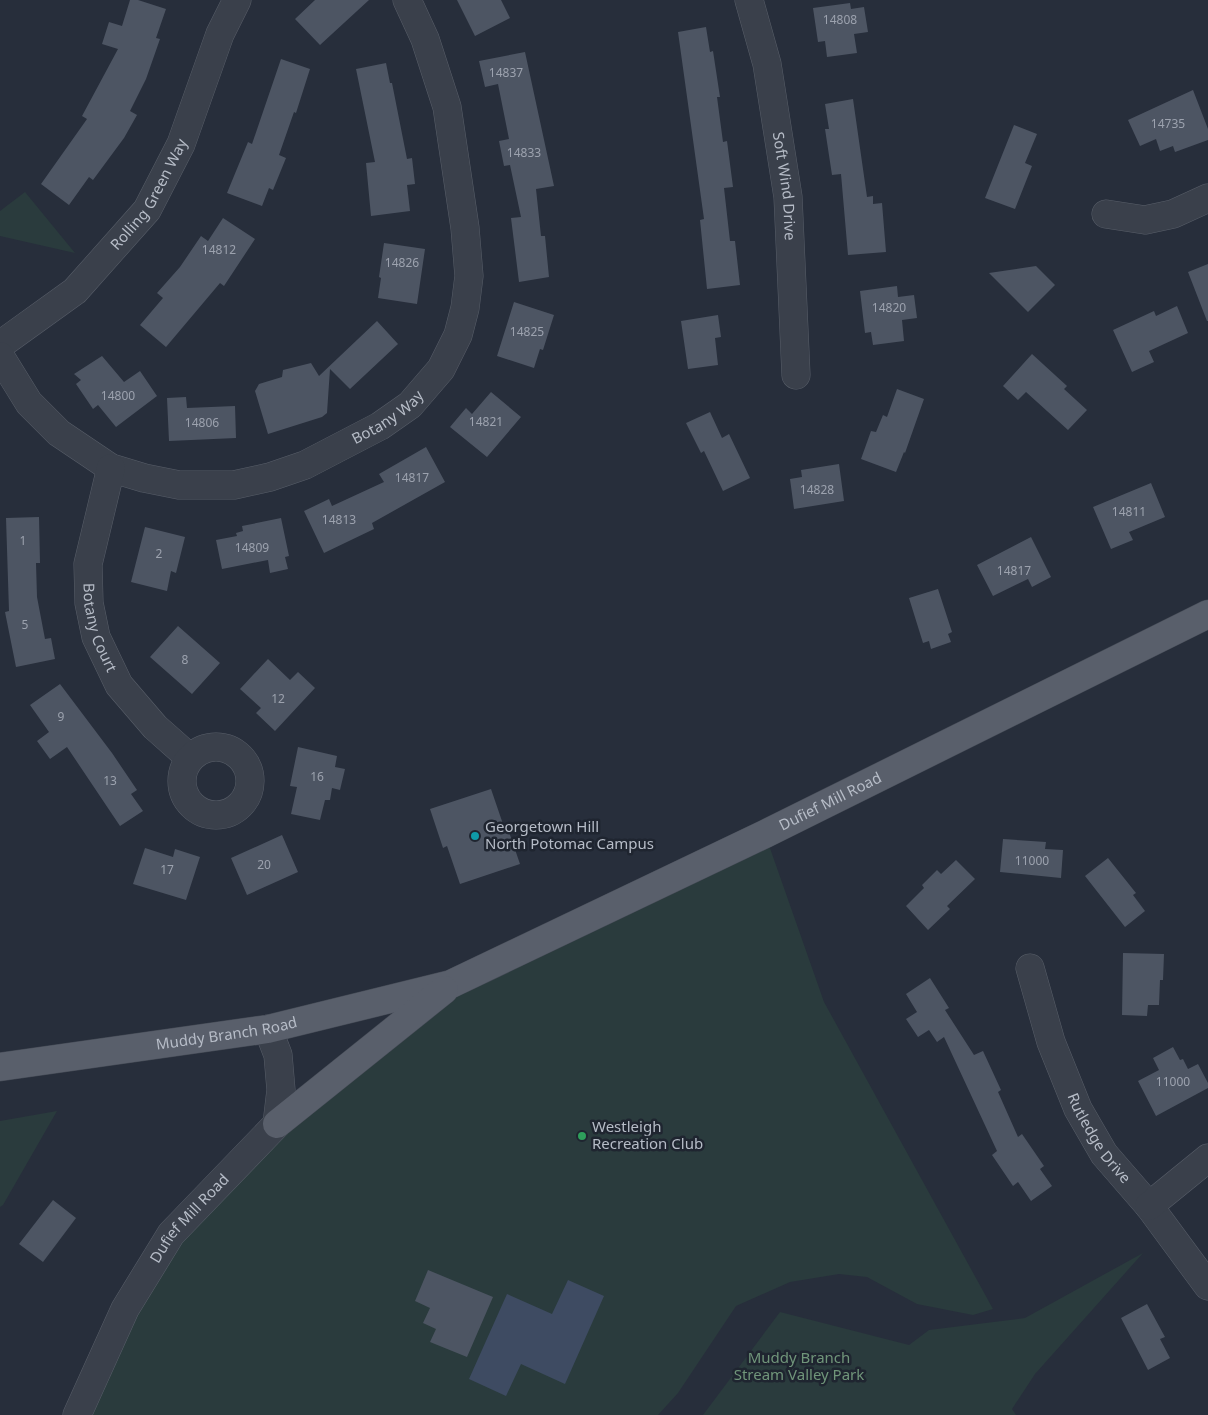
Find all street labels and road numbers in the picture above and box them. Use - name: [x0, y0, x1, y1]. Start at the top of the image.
- street label: Soft Wind Drive: [769, 130, 801, 241]
- street label: Rolling Green Way: [105, 136, 191, 254]
- street label: Botany Way: [348, 385, 428, 448]
- street label: Botany Court: [79, 582, 123, 676]
- street label: Dufief Mill Road: [775, 767, 884, 835]
- street label: Muddy Branch Road: [155, 1011, 299, 1054]
- street label: Rutledge Drive: [1064, 1090, 1136, 1187]
- street label: Dufief Mill Road: [145, 1169, 233, 1266]

